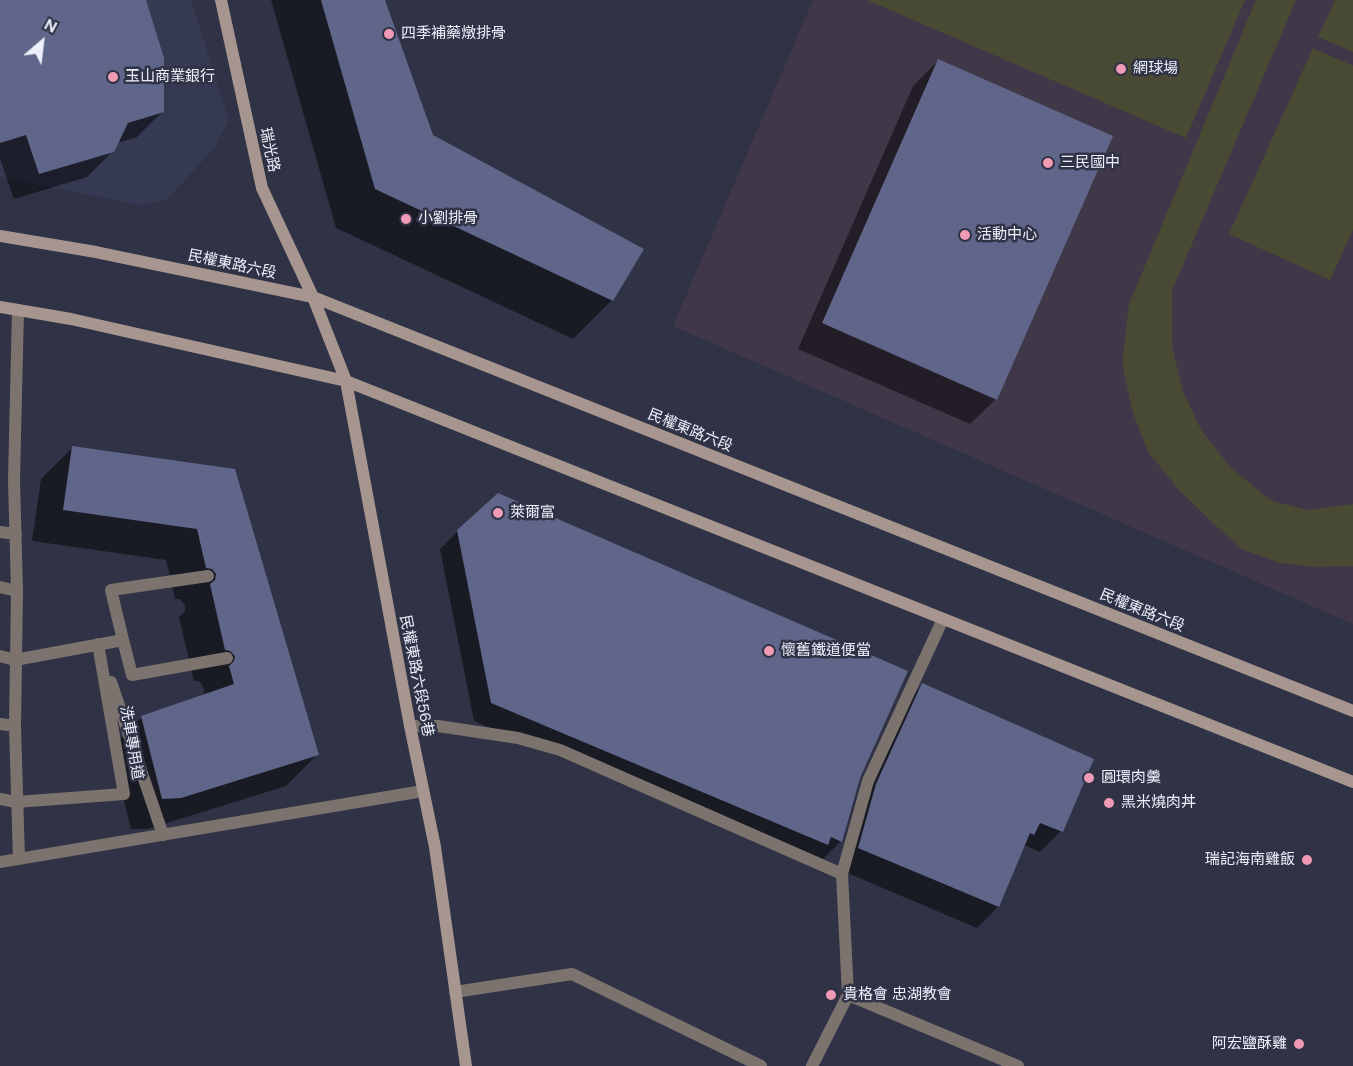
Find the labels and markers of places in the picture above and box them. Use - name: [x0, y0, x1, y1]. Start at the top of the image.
- place label: 四季補藥燉排骨: [401, 25, 506, 43]
- marker: 四季補藥燉排骨: [382, 27, 396, 41]
- place label: 網球場: [1133, 60, 1178, 78]
- marker: 網球場: [1114, 62, 1128, 76]
- place label: 玉山商業銀行: [125, 68, 215, 86]
- marker: 玉山商業銀行: [106, 70, 120, 84]
- place label: 三民國中: [1060, 154, 1120, 172]
- marker: 三民國中: [1041, 156, 1055, 170]
- place label: 小劉排骨: [418, 210, 478, 228]
- marker: 小劉排骨: [399, 212, 413, 226]
- place label: 活動中心: [977, 226, 1037, 244]
- marker: 活動中心: [958, 228, 972, 242]
- place label: 萊爾富: [510, 504, 555, 522]
- marker: 萊爾富: [491, 506, 505, 520]
- place label: 懷舊鐵道便當: [781, 642, 871, 660]
- marker: 懷舊鐵道便當: [762, 644, 776, 658]
- place label: 圓環肉羹: [1101, 769, 1161, 787]
- marker: 圓環肉羹: [1082, 771, 1096, 785]
- place label: 黑米燒肉丼: [1121, 794, 1196, 812]
- marker: 黑米燒肉丼: [1102, 796, 1116, 810]
- place label: 瑞記海南雞飯: [1205, 851, 1295, 869]
- marker: 瑞記海南雞飯: [1300, 853, 1314, 867]
- place label: 貴格會 忠湖教會: [843, 986, 952, 1004]
- marker: 貴格會 忠湖教會: [824, 988, 838, 1002]
- place label: 阿宏鹽酥雞: [1212, 1035, 1287, 1053]
- marker: 阿宏鹽酥雞: [1292, 1037, 1306, 1051]

